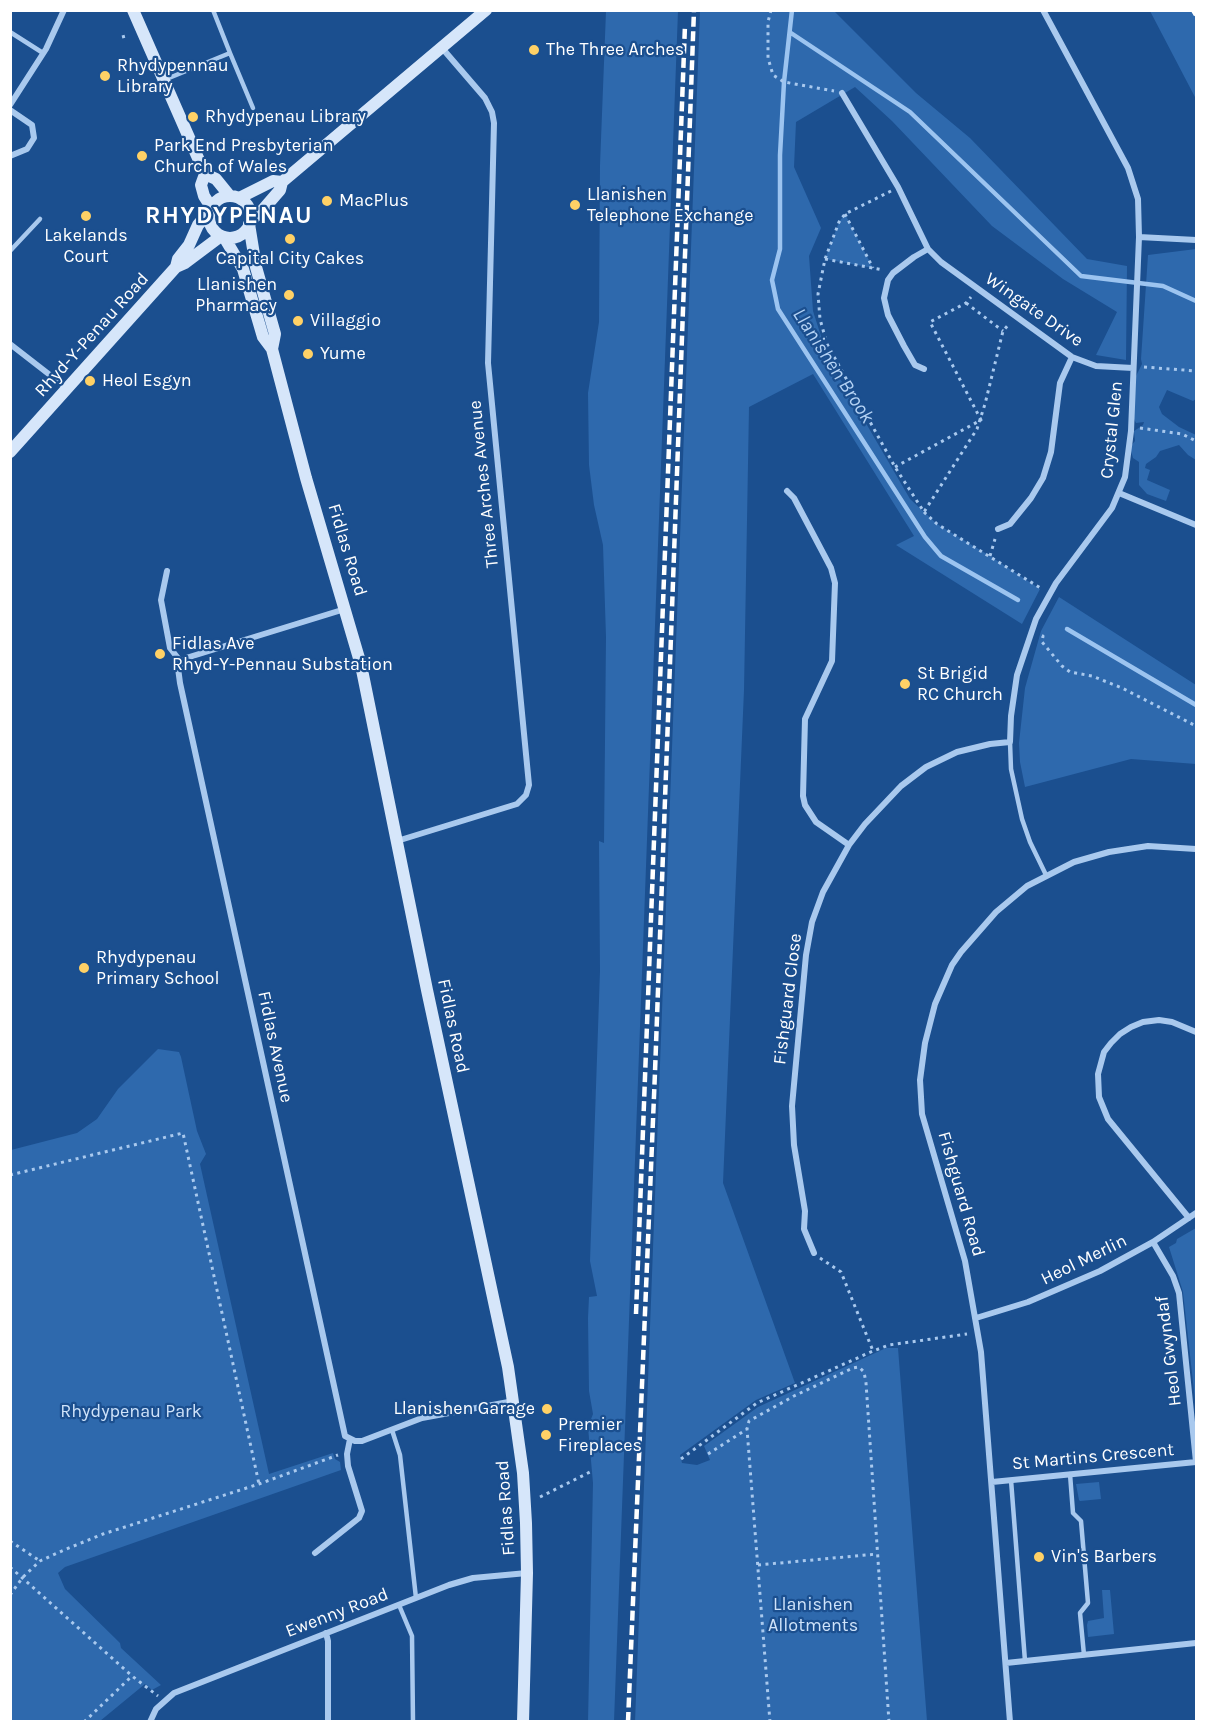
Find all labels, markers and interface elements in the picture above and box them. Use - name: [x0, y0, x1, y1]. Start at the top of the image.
- place label: The Three Arches: [546, 39, 684, 61]
- marker: The Three Arches: [527, 43, 541, 57]
- place label: Rhydypennau Library: [117, 55, 229, 98]
- marker: Rhydypennau Library: [98, 69, 112, 83]
- place label: Rhydypenau Library: [205, 106, 366, 128]
- marker: Rhydypenau Library: [186, 110, 200, 124]
- place label: Park End Presbyterian Church of Wales: [154, 135, 334, 178]
- marker: Park End Presbyterian Church of Wales: [135, 149, 149, 163]
- place label: Llanishen Telephone Exchange: [587, 184, 753, 226]
- place label: MacPlus: [339, 190, 409, 212]
- marker: MacPlus: [320, 194, 334, 208]
- marker: Llanishen Telephone Exchange: [568, 198, 582, 212]
- district label: RHYDYPENAU: [145, 202, 313, 230]
- marker: Lakelands Court: [79, 209, 93, 223]
- place label: Lakelands Court: [44, 225, 128, 268]
- marker: Capital City Cakes: [283, 232, 297, 246]
- place label: Capital City Cakes: [216, 248, 364, 270]
- street label: Rhyd-Y-Penau Road: [30, 268, 154, 402]
- street label: Wingate Drive: [981, 268, 1087, 352]
- place label: Llanishen Pharmacy: [195, 274, 277, 316]
- marker: Llanishen Pharmacy: [282, 288, 296, 302]
- water label: Llanishen Brook: [787, 304, 879, 428]
- place label: Villaggio: [310, 310, 381, 332]
- marker: Villaggio: [291, 314, 305, 328]
- place label: Yume: [320, 343, 366, 365]
- marker: Yume: [301, 347, 315, 361]
- place label: Heol Esgyn: [102, 370, 192, 392]
- marker: Heol Esgyn: [83, 374, 97, 388]
- street label: Crystal Glen: [1096, 380, 1128, 480]
- street label: Three Arches Avenue: [464, 399, 504, 569]
- street label: Fidlas Road: [323, 501, 371, 599]
- place label: Fidlas Ave Rhyd-Y-Pennau Substation: [172, 633, 393, 676]
- marker: Fidlas Ave Rhyd-Y-Pennau Substation: [153, 647, 167, 661]
- place label: St Brigid RC Church: [917, 663, 1003, 706]
- marker: St Brigid RC Church: [898, 677, 912, 691]
- street label: Fishguard Close: [769, 932, 807, 1066]
- place label: Rhydypenau Primary School: [96, 947, 219, 990]
- marker: Rhydypenau Primary School: [77, 961, 91, 975]
- street label: Fidlas Road: [432, 977, 474, 1075]
- street label: Fidlas Avenue: [253, 989, 297, 1105]
- street label: Fishguard Road: [933, 1129, 989, 1259]
- street label: Heol Merlin: [1038, 1230, 1130, 1290]
- street label: Heol Gwyndaf: [1152, 1295, 1186, 1407]
- place label: Llanishen Garage: [393, 1398, 535, 1420]
- park label: Rhydypenau Park: [60, 1401, 202, 1423]
- marker: Llanishen Garage: [540, 1402, 554, 1416]
- place label: Premier Fireplaces: [558, 1414, 642, 1456]
- marker: Premier Fireplaces: [539, 1428, 553, 1442]
- street label: St Martins Crescent: [1011, 1439, 1175, 1475]
- street label: Fidlas Road: [492, 1460, 520, 1556]
- place label: Vin's Barbers: [1051, 1546, 1157, 1568]
- marker: Vin's Barbers: [1032, 1550, 1046, 1564]
- street label: Ewenny Road: [283, 1584, 391, 1642]
- park label: Llanishen Allotments: [768, 1594, 858, 1636]

